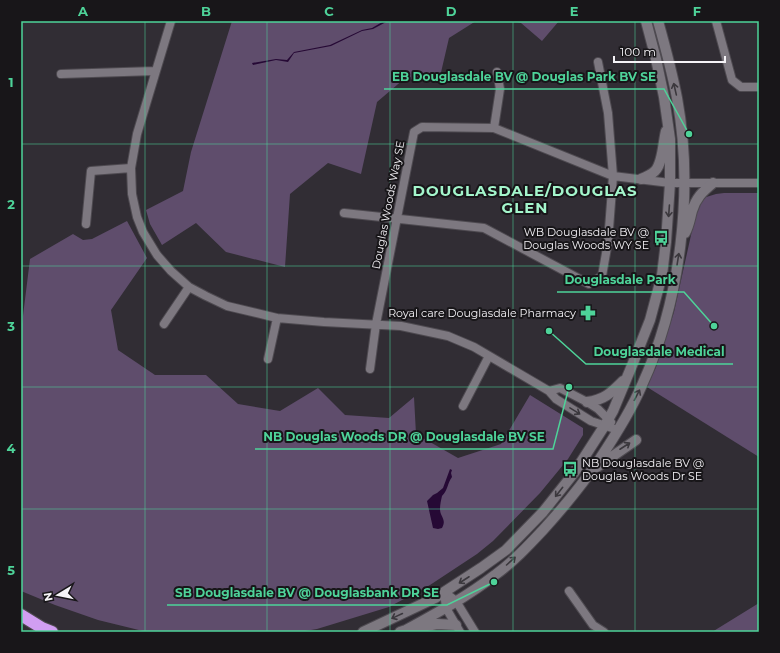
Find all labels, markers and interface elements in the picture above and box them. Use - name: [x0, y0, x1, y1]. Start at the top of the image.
- text: A: [77, 3, 89, 19]
- text: B: [201, 3, 211, 19]
- text: C: [324, 3, 334, 19]
- text: D: [446, 3, 457, 19]
- text: E: [570, 3, 579, 19]
- text: F: [693, 3, 701, 19]
- scale bar: [614, 38, 725, 64]
- text: 100 m: [620, 44, 656, 59]
- callout: EB Douglasdale BV @ Douglas Park BV SE: [384, 65, 664, 89]
- text: EB Douglasdale BV @ Douglas Park BV SE: [392, 69, 656, 84]
- text: 1: [8, 74, 14, 90]
- one-way arrow: [671, 83, 678, 96]
- street label: Douglas Woods Way SE: [369, 140, 407, 270]
- district label: DOUGLASDALE/DOUGLAS GLEN: [413, 181, 637, 217]
- text: 2: [7, 196, 15, 212]
- one-way arrow: [665, 204, 672, 217]
- place label: WB Douglasdale BV @ Douglas Woods WY SE: [523, 225, 649, 252]
- bus stop icon: WB Douglasdale BV @ Douglas Woods WY SE: [652, 229, 670, 247]
- one-way arrow: [674, 253, 682, 266]
- callout: Douglasdale Park: [557, 268, 684, 292]
- text: Douglasdale Park: [564, 272, 676, 287]
- pharmacy icon: Royal care Douglasdale Pharmacy: [579, 304, 597, 322]
- place label: Royal care Douglasdale Pharmacy: [388, 306, 576, 320]
- text: 3: [6, 318, 15, 334]
- callout: Douglasdale Medical: [586, 340, 733, 364]
- text: Douglasdale Medical: [593, 344, 725, 359]
- one-way arrow: [634, 390, 641, 402]
- one-way arrow: [569, 408, 581, 416]
- callout: NB Douglas Woods DR @ Douglasdale BV SE: [255, 425, 553, 449]
- text: NB Douglas Woods DR @ Douglasdale BV SE: [263, 429, 545, 444]
- text: 4: [7, 440, 16, 456]
- one-way arrow: [619, 442, 631, 450]
- place label: NB Douglasdale BV @ Douglas Woods Dr SE: [582, 456, 704, 483]
- bus stop icon: NB Douglasdale BV @ Douglas Woods Dr SE: [561, 460, 579, 478]
- one-way arrow: [554, 486, 563, 497]
- one-way arrow: [506, 556, 517, 565]
- text: 5: [7, 562, 15, 578]
- north arrow: [38, 575, 78, 615]
- one-way arrow: [458, 576, 470, 584]
- callout: SB Douglasdale BV @ Douglasbank DR SE: [167, 581, 447, 605]
- text: SB Douglasdale BV @ Douglasbank DR SE: [175, 585, 439, 600]
- text: N: [40, 591, 56, 602]
- one-way arrow: [391, 613, 403, 620]

